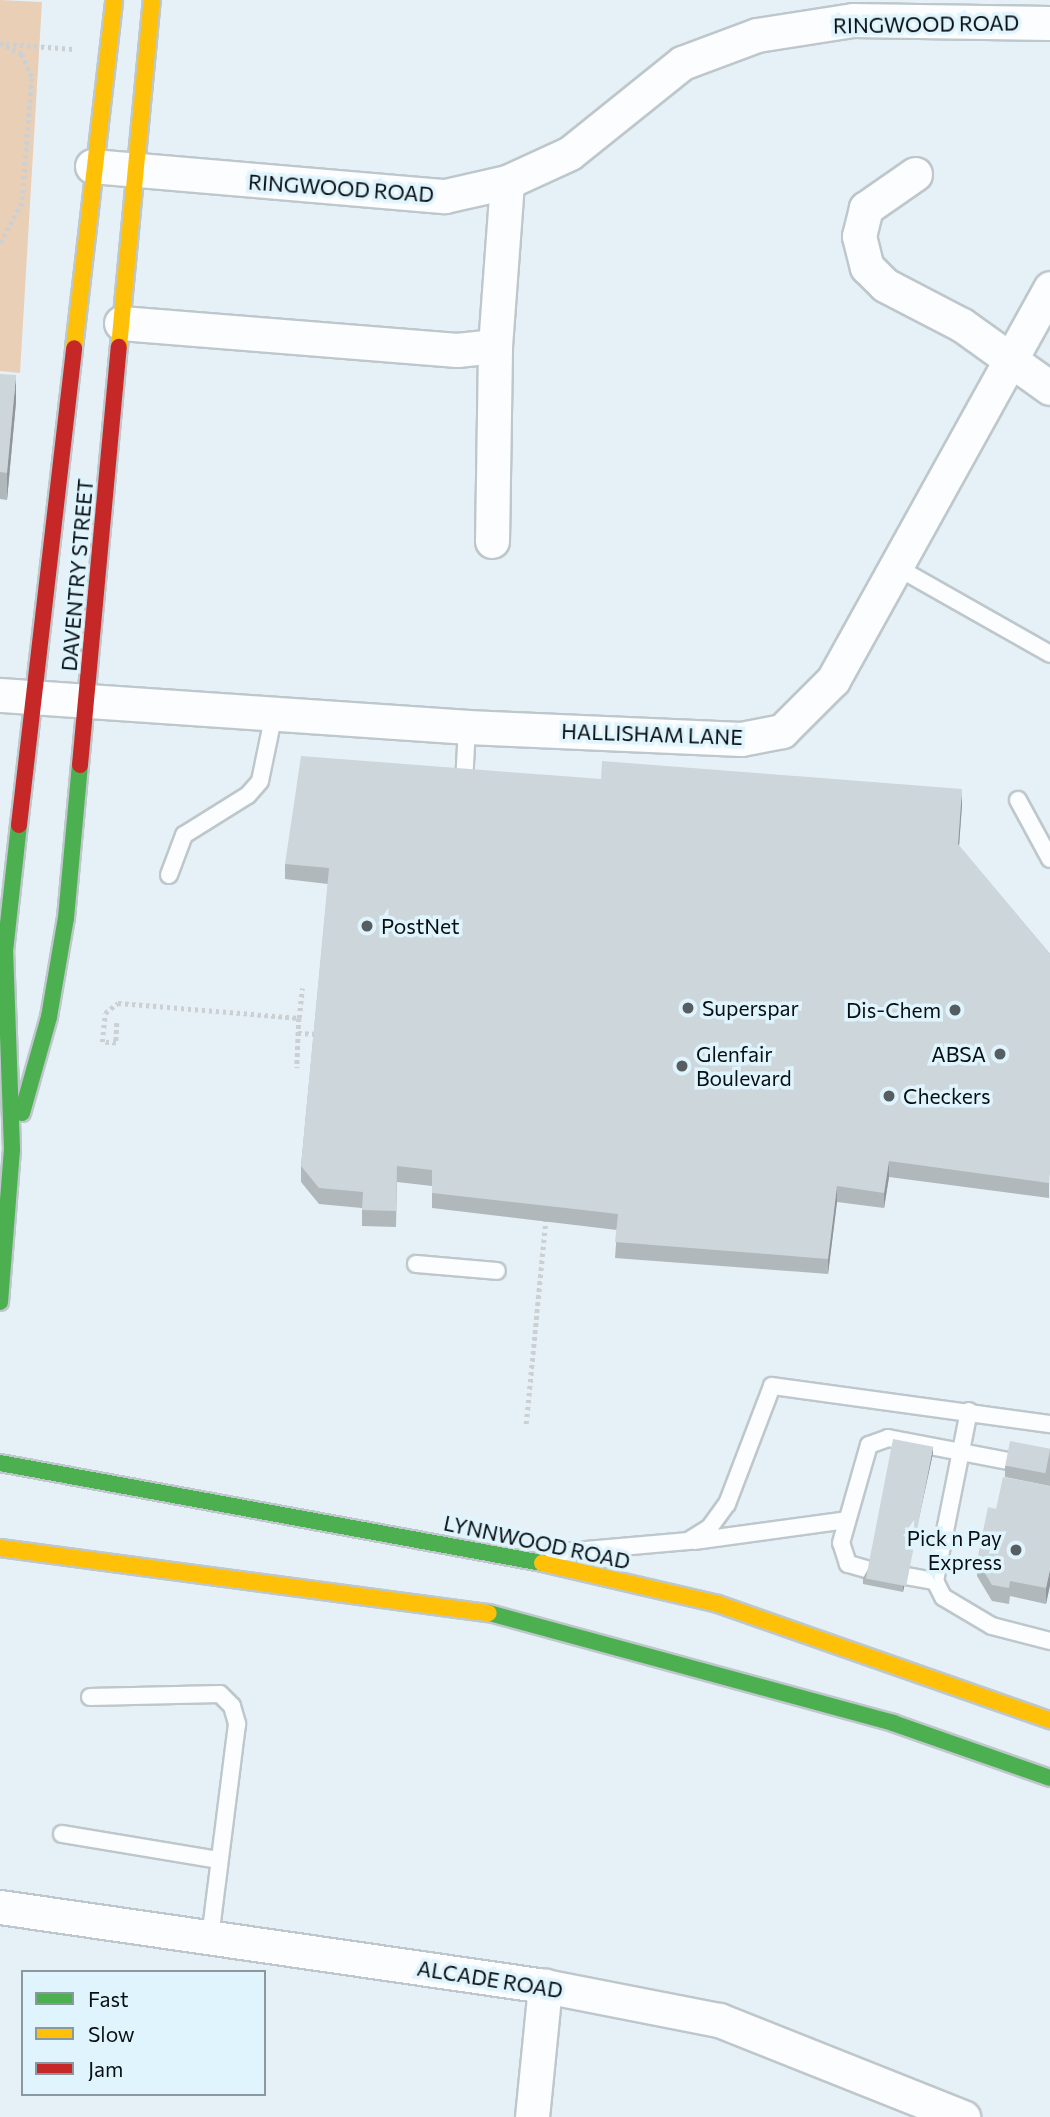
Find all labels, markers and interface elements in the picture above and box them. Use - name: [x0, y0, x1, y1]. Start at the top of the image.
- street label: RINGWOOD ROAD: [833, 10, 1019, 38]
- street label: RINGWOOD ROAD: [247, 169, 435, 207]
- street label: DAVENTRY STREET: [56, 478, 98, 672]
- street label: HALLISHAM LANE: [561, 718, 743, 750]
- place label: PostNet: [381, 913, 460, 939]
- marker: PostNet: [359, 918, 375, 934]
- place label: Superspar: [702, 995, 799, 1021]
- place label: Dis-Chem: [846, 997, 941, 1023]
- marker: Superspar: [680, 1000, 696, 1016]
- marker: Dis-Chem: [947, 1002, 963, 1018]
- place label: Glenfair Boulevard: [696, 1041, 792, 1091]
- place label: ABSA: [931, 1041, 986, 1067]
- marker: ABSA: [992, 1046, 1008, 1062]
- marker: Glenfair Boulevard: [674, 1058, 690, 1074]
- place label: Checkers: [903, 1083, 990, 1109]
- marker: Checkers: [881, 1088, 897, 1104]
- street label: LYNNWOOD ROAD: [441, 1510, 633, 1574]
- place label: Pick n Pay Express: [907, 1525, 1002, 1575]
- marker: Pick n Pay Express: [1008, 1542, 1024, 1558]
- street label: ALCADE ROAD: [415, 1955, 565, 2003]
- legend: [21, 1970, 266, 2096]
- text: Fast: [88, 1986, 129, 2011]
- text: Slow: [88, 2021, 135, 2046]
- text: Jam: [88, 2056, 123, 2081]

